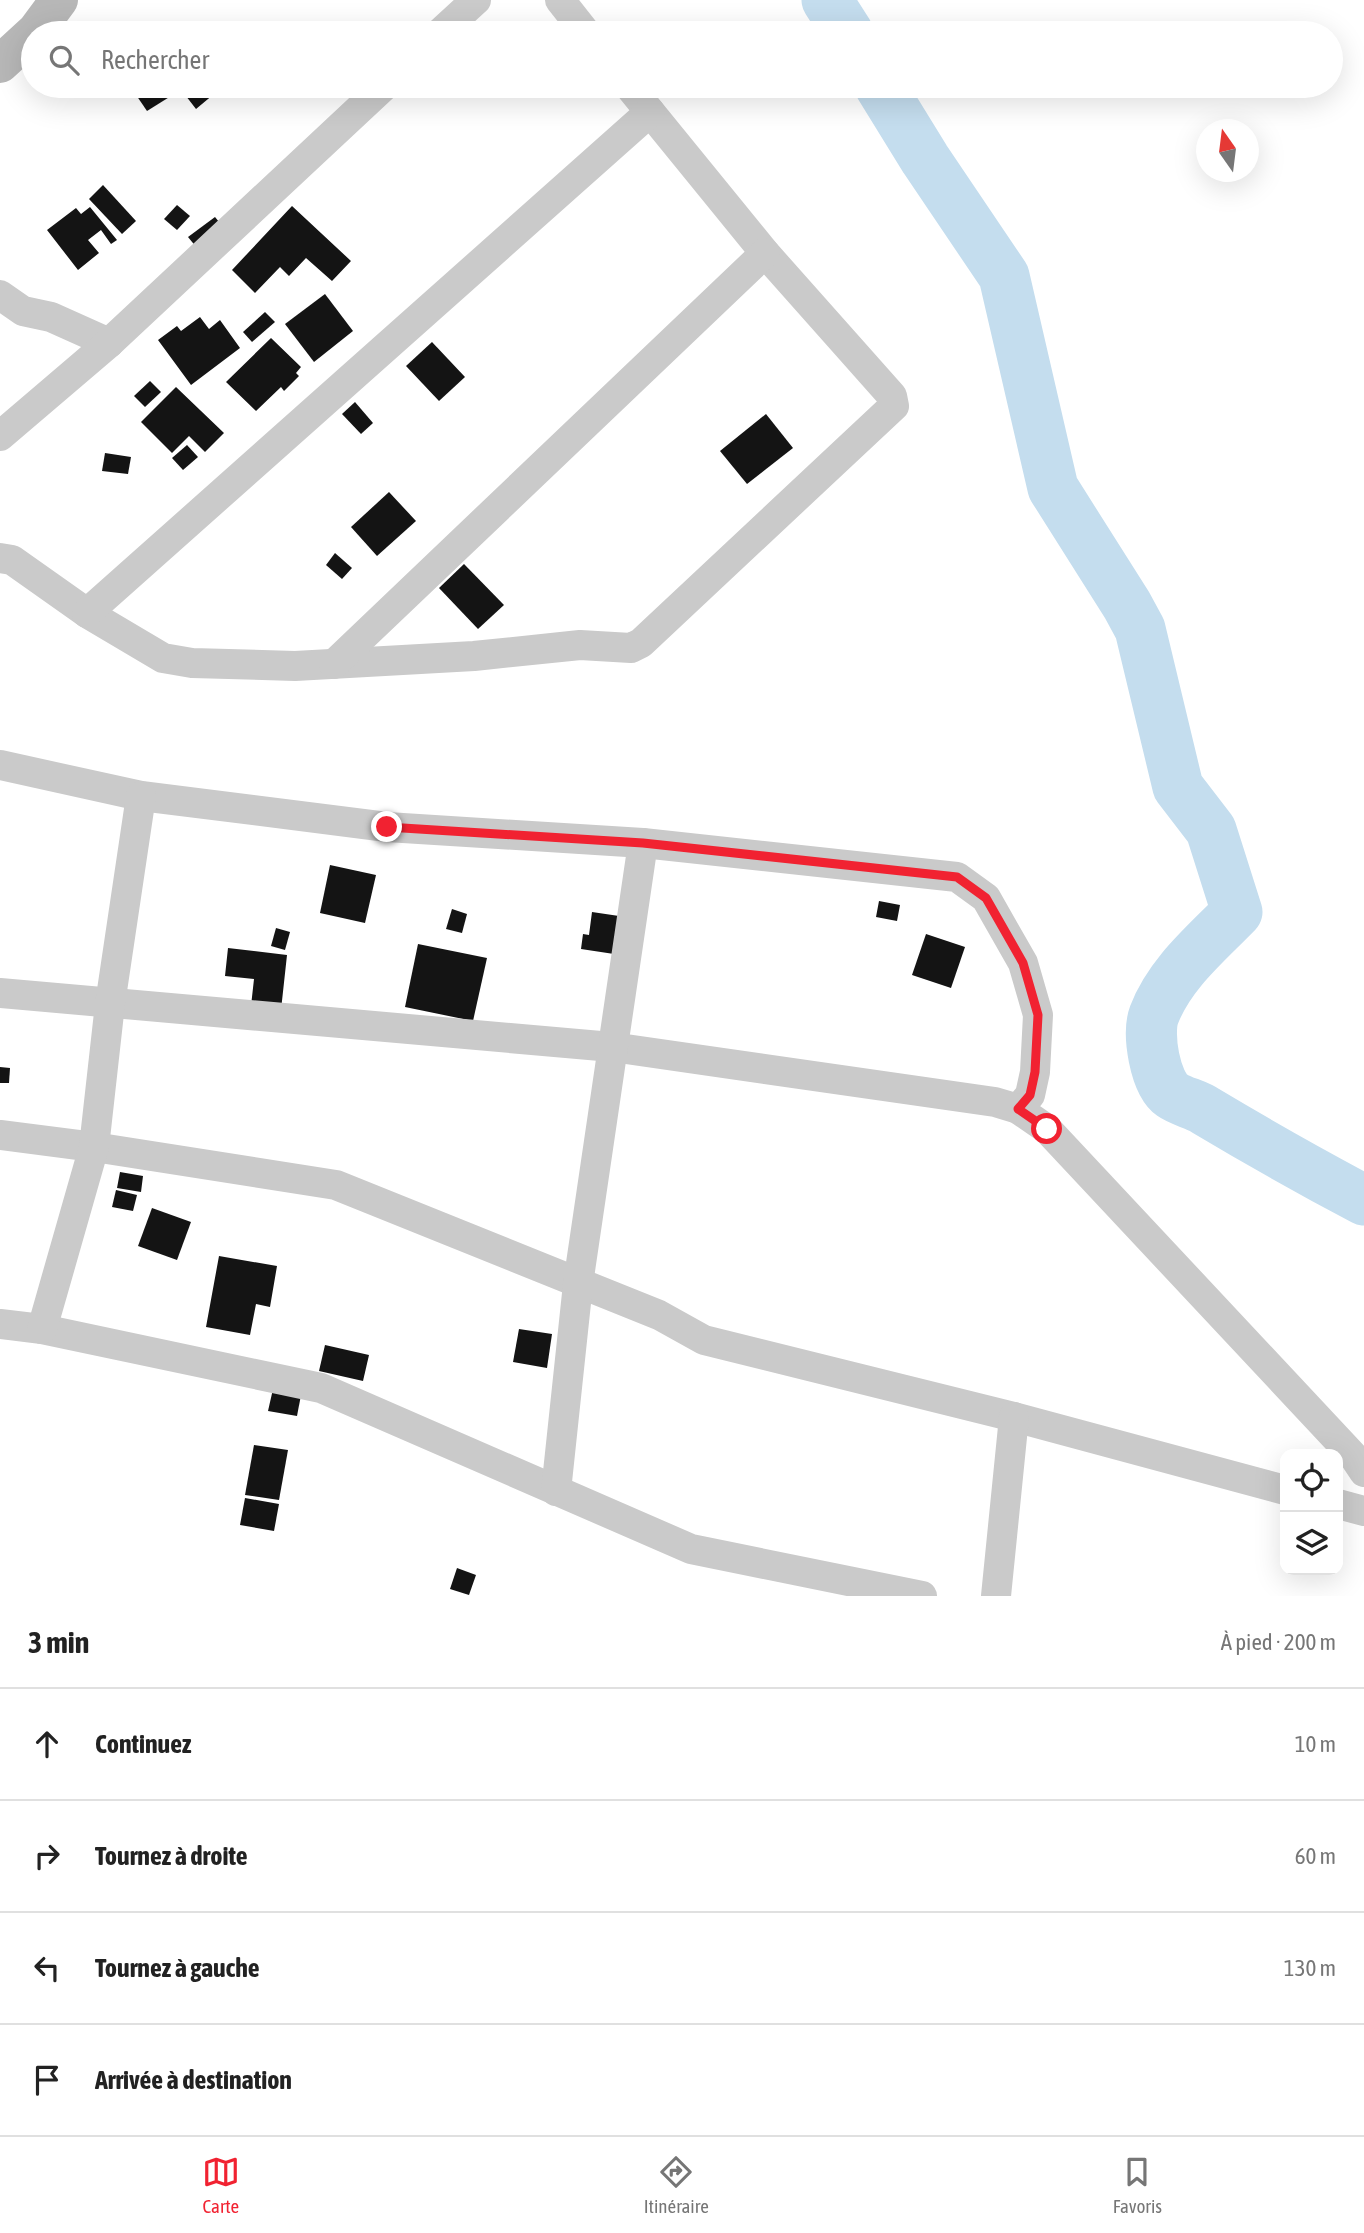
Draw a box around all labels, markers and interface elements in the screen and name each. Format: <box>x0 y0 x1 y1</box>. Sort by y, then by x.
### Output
search box <box>21 21 1343 98</box>
icon: search <box>45 41 83 79</box>
text: Rechercher <box>101 45 209 75</box>
north arrow <box>1196 119 1259 182</box>
route end <box>371 811 402 842</box>
route start <box>1031 1113 1062 1144</box>
map controls <box>1280 1449 1343 1575</box>
button: locate <box>1280 1449 1343 1512</box>
button: layers <box>1280 1512 1343 1575</box>
text: 3 min <box>28 1625 89 1659</box>
text: À pied · 200 m <box>1221 1629 1336 1655</box>
icon: ahead <box>28 1725 66 1763</box>
text: Continuez <box>95 1729 191 1759</box>
text: 10 m <box>1295 1731 1336 1757</box>
icon: right <box>28 1837 66 1875</box>
text: Tournez à droite <box>95 1841 248 1871</box>
text: 60 m <box>1295 1843 1336 1869</box>
icon: left <box>28 1949 66 1987</box>
text: Tournez à gauche <box>95 1953 260 1983</box>
text: 130 m <box>1284 1955 1336 1981</box>
icon: arrive <box>28 2061 66 2099</box>
text: Arrivée à destination <box>95 2065 292 2095</box>
tab: Carte <box>202 2153 240 2217</box>
tab: Itinéraire <box>644 2153 709 2217</box>
tab: Favoris <box>1113 2153 1162 2217</box>

